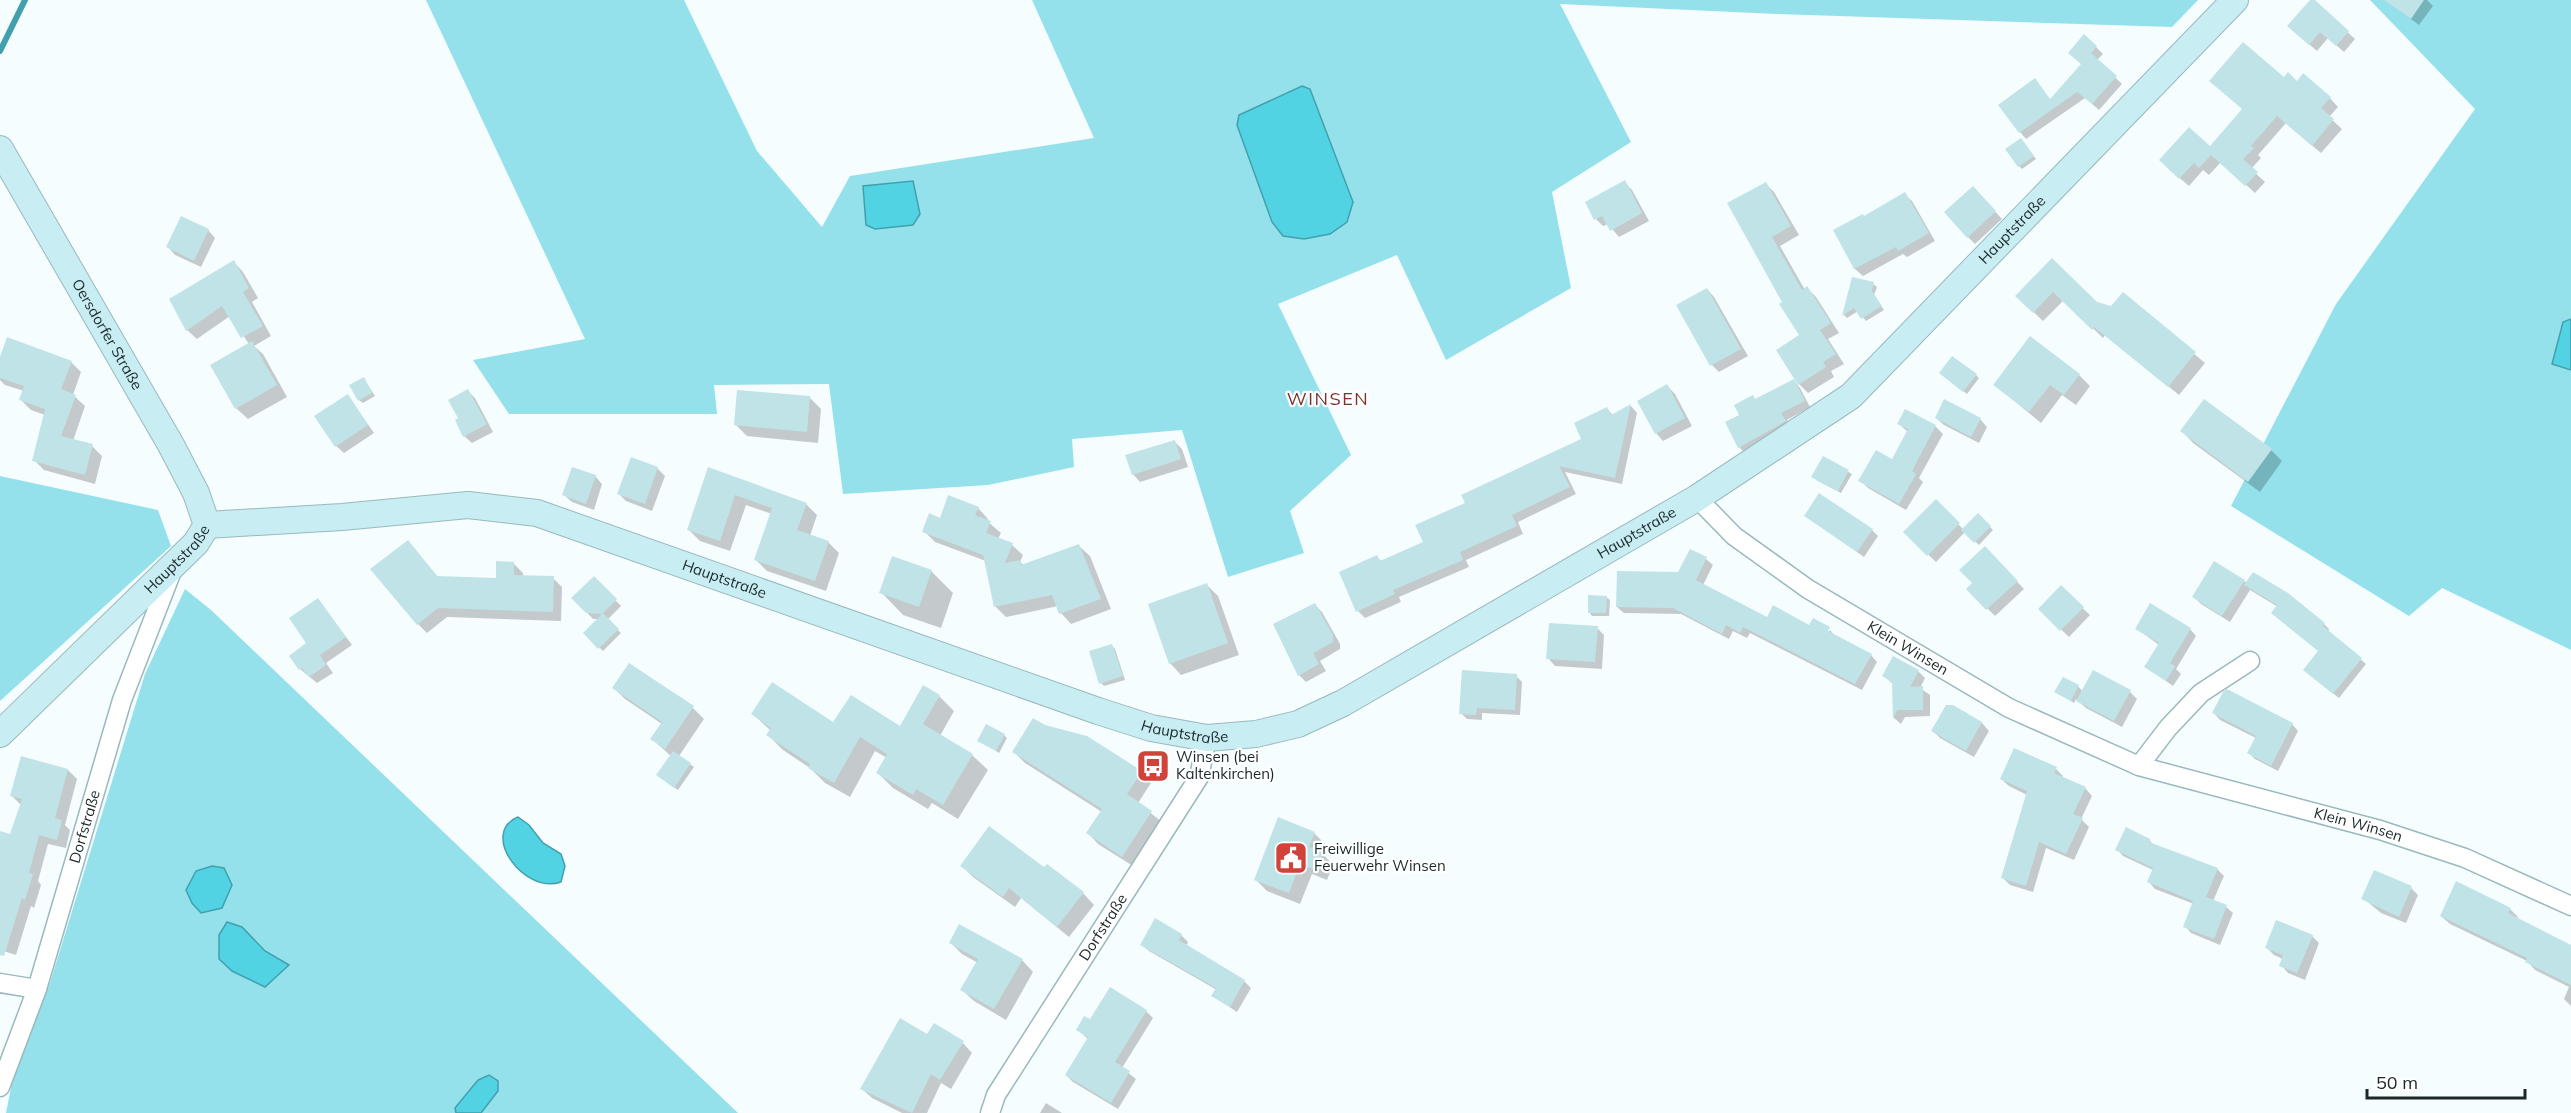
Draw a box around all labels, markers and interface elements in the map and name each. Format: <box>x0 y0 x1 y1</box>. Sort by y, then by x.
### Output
street label: Hauptstraße <box>1974 191 2049 268</box>
street label: Oersdorfer Straße <box>68 275 147 393</box>
district label: WINSEN <box>1287 387 1369 410</box>
street label: Hauptstraße <box>1593 502 1679 563</box>
street label: Hauptstraße <box>140 521 214 597</box>
street label: Hauptstraße <box>680 555 769 602</box>
street label: Klein Winsen <box>1864 616 1952 679</box>
street label: Hauptstraße <box>1139 715 1229 747</box>
place label: Winsen (bei Kaltenkirchen) <box>1176 747 1275 783</box>
bus stop icon: Winsen (bei Kaltenkirchen) <box>1135 748 1171 784</box>
street label: Dorfstraße <box>65 788 104 865</box>
street label: Klein Winsen <box>2312 803 2405 846</box>
place label: Freiwillige Feuerwehr Winsen <box>1314 839 1446 875</box>
public building icon: Freiwillige Feuerwehr Winsen <box>1273 840 1309 876</box>
street label: Dorfstraße <box>1074 890 1131 964</box>
scale bar <box>2367 1062 2524 1100</box>
text: 50 m <box>2376 1071 2418 1094</box>

